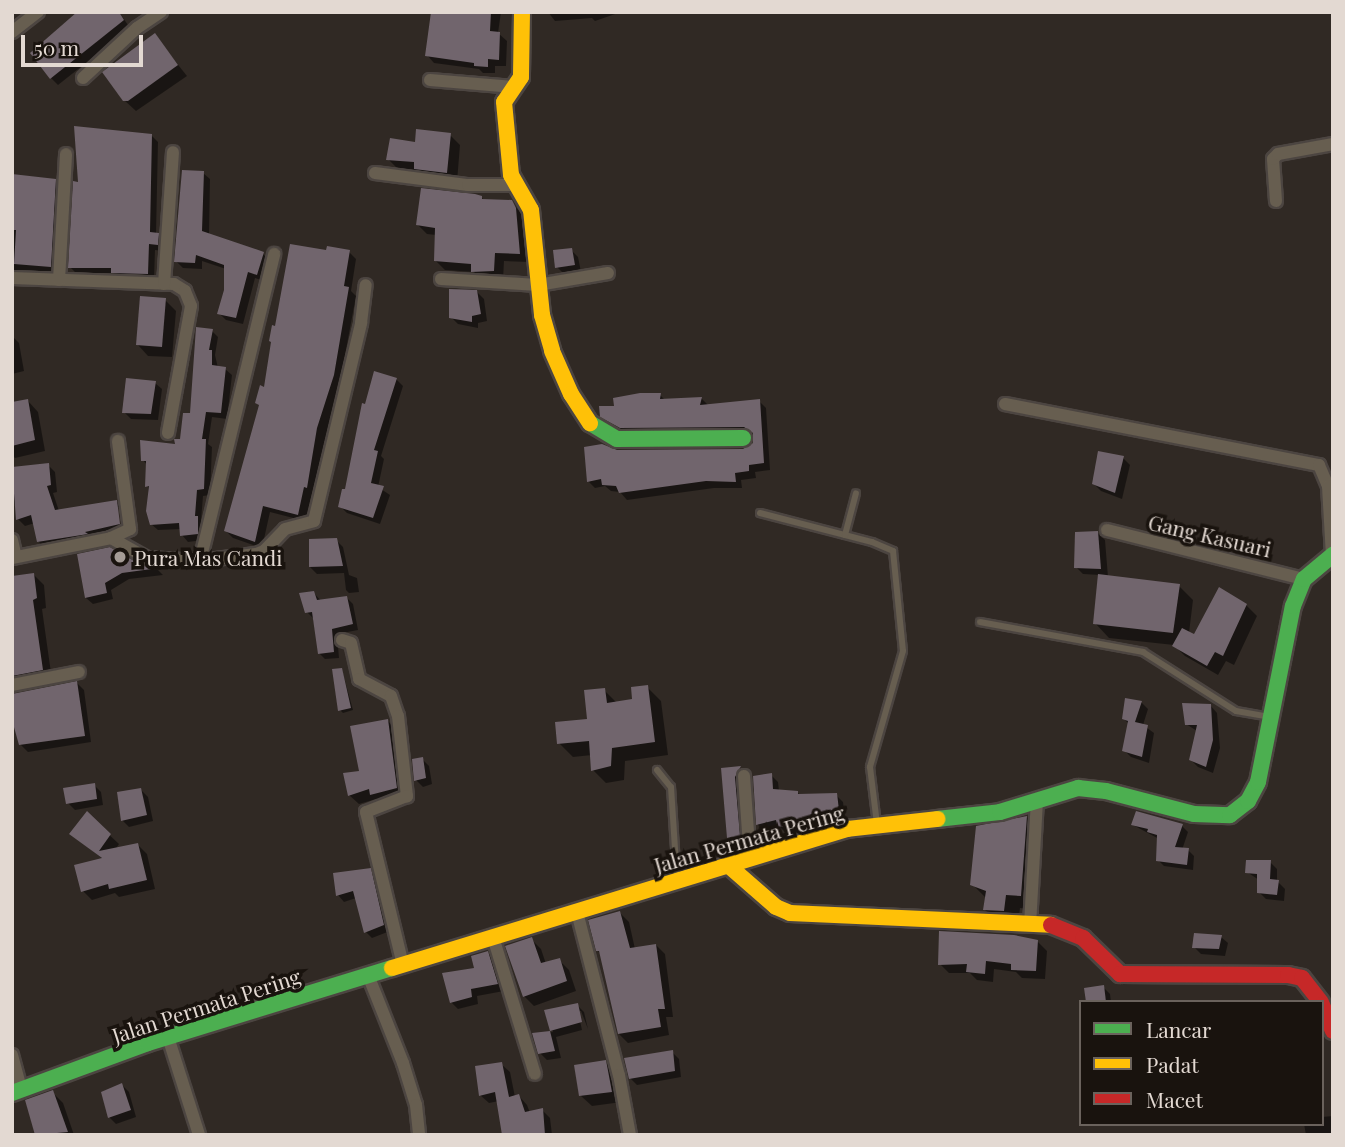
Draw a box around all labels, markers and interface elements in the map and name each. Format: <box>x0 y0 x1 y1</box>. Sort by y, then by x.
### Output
scale bar <box>24 21 147 65</box>
text: 50 m <box>34 33 79 61</box>
street label: Gang Kasuari <box>1146 509 1274 561</box>
place label: Pura Mas Candi <box>134 544 283 570</box>
marker: Pura Mas Candi <box>112 549 128 565</box>
street label: Jalan Permata Pering <box>651 799 847 877</box>
street label: Jalan Permata Pering <box>108 963 304 1047</box>
legend <box>1079 1000 1324 1126</box>
text: Lancar <box>1146 1015 1211 1043</box>
text: Padat <box>1146 1050 1199 1078</box>
text: Macet <box>1146 1085 1203 1113</box>

